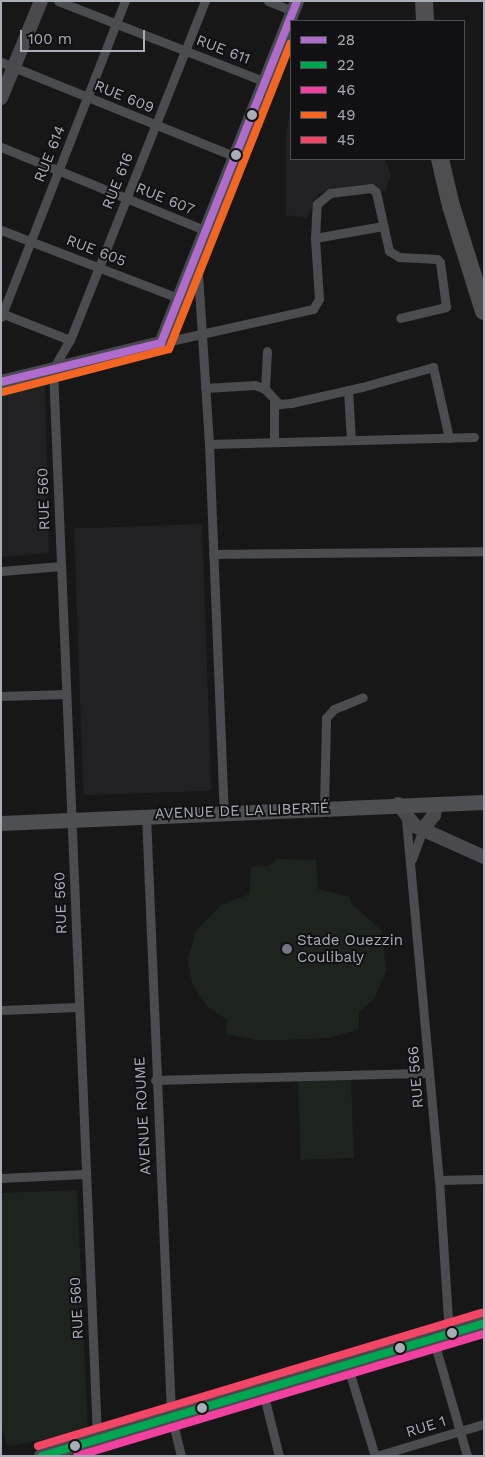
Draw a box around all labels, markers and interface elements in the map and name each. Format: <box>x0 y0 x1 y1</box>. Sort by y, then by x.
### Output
scale bar <box>22 20 148 52</box>
legend <box>290 20 465 160</box>
text: 100 m <box>28 30 72 48</box>
text: 28 <box>337 31 355 49</box>
street label: RUE 611 <box>194 32 252 68</box>
text: 22 <box>337 56 355 74</box>
street label: RUE 609 <box>91 77 157 117</box>
text: 46 <box>337 81 355 99</box>
text: 49 <box>337 106 355 124</box>
unlabelled marker <box>247 110 257 120</box>
street label: RUE 614 <box>31 123 69 185</box>
text: 45 <box>337 131 355 149</box>
street label: RUE 616 <box>99 150 137 212</box>
unlabelled marker <box>231 150 241 160</box>
street label: RUE 607 <box>133 179 197 219</box>
street label: RUE 605 <box>64 231 128 271</box>
street label: RUE 560 <box>34 467 54 531</box>
street label: AVENUE DE LA LIBERTÉ <box>154 799 330 823</box>
street label: RUE 560 <box>51 871 71 935</box>
place label: Stade Ouezzin Coulibaly <box>297 931 403 966</box>
marker: Stade Ouezzin Coulibaly <box>281 943 293 955</box>
street label: RUE 566 <box>404 1045 428 1109</box>
street label: AVENUE ROUME <box>131 1056 155 1176</box>
street label: RUE 560 <box>66 1276 88 1340</box>
unlabelled marker <box>447 1328 457 1338</box>
unlabelled marker <box>395 1343 405 1353</box>
unlabelled marker <box>197 1403 207 1413</box>
street label: RUE 1 <box>404 1412 448 1442</box>
unlabelled marker <box>70 1441 80 1451</box>

